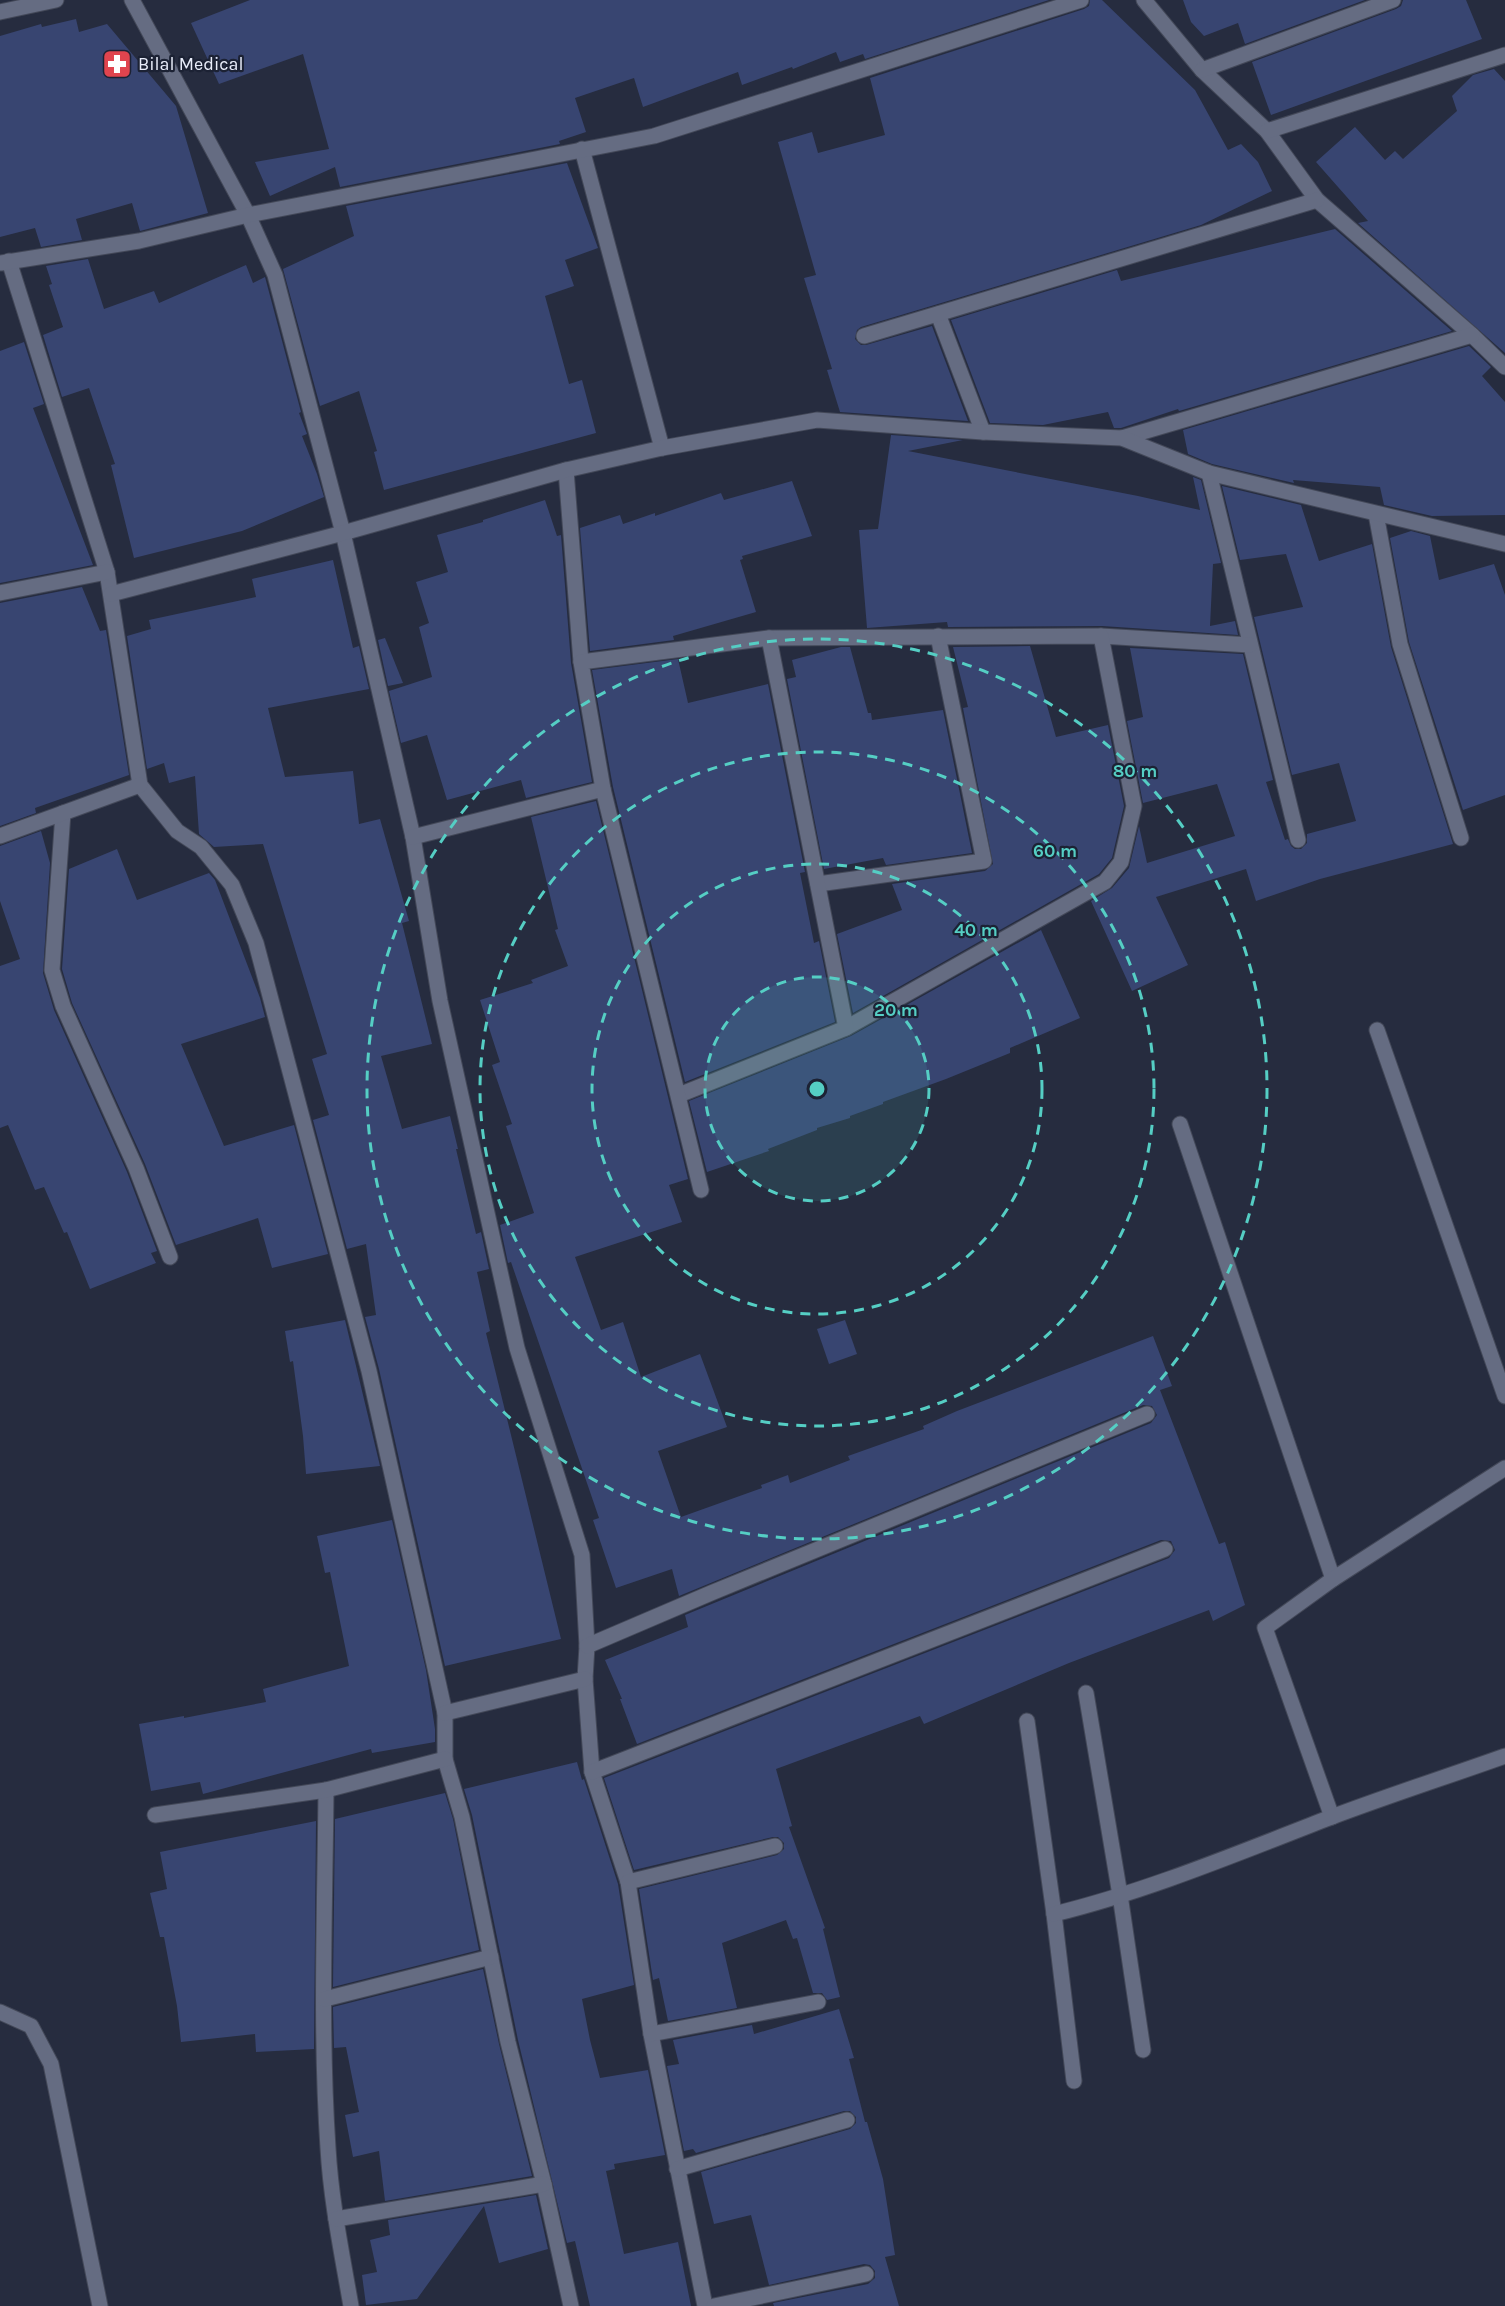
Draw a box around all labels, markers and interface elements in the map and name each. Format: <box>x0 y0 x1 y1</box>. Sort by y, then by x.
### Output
pharmacy icon: Bilal Medical <box>101 48 133 80</box>
place label: Bilal Medical <box>138 53 244 75</box>
text: 80 m <box>1113 760 1157 782</box>
text: 60 m <box>1033 840 1077 862</box>
text: 40 m <box>954 919 998 941</box>
text: 20 m <box>874 999 918 1021</box>
centre of rings <box>807 1079 827 1099</box>

